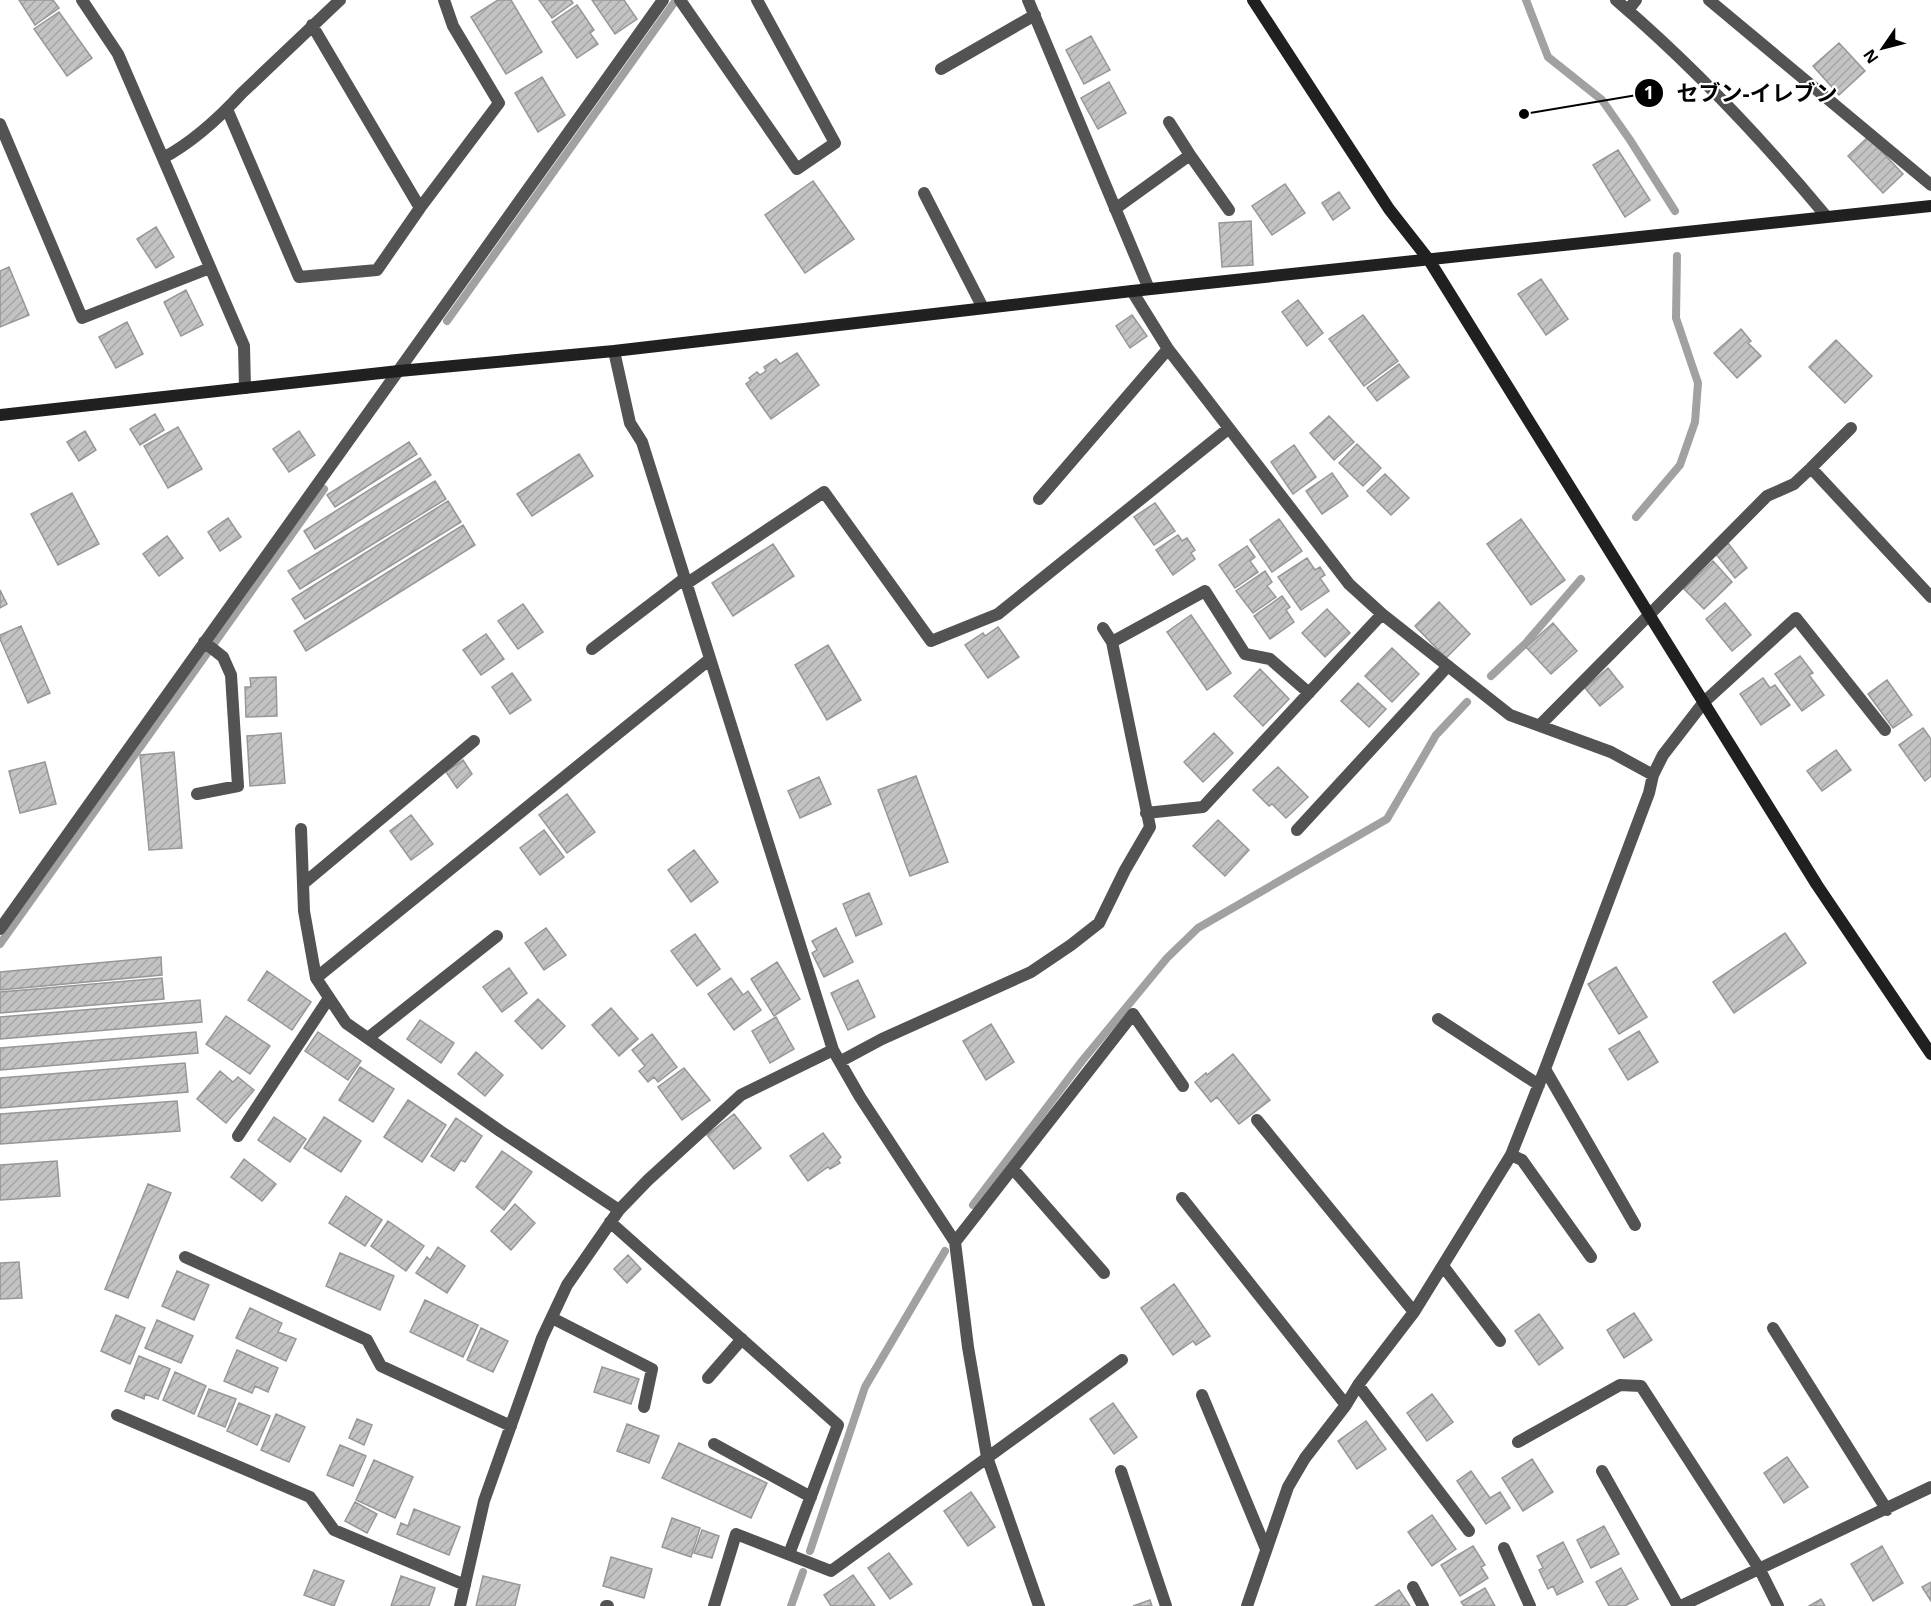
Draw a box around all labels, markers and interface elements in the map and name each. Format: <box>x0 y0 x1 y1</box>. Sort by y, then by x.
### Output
north arrow <box>1853 18 1913 78</box>
text: N <box>1858 45 1883 68</box>
callout: セブン-イレブン <box>1634 73 1849 113</box>
text: セブン-イレブン <box>1676 77 1838 107</box>
text: 1 <box>1644 80 1654 104</box>

